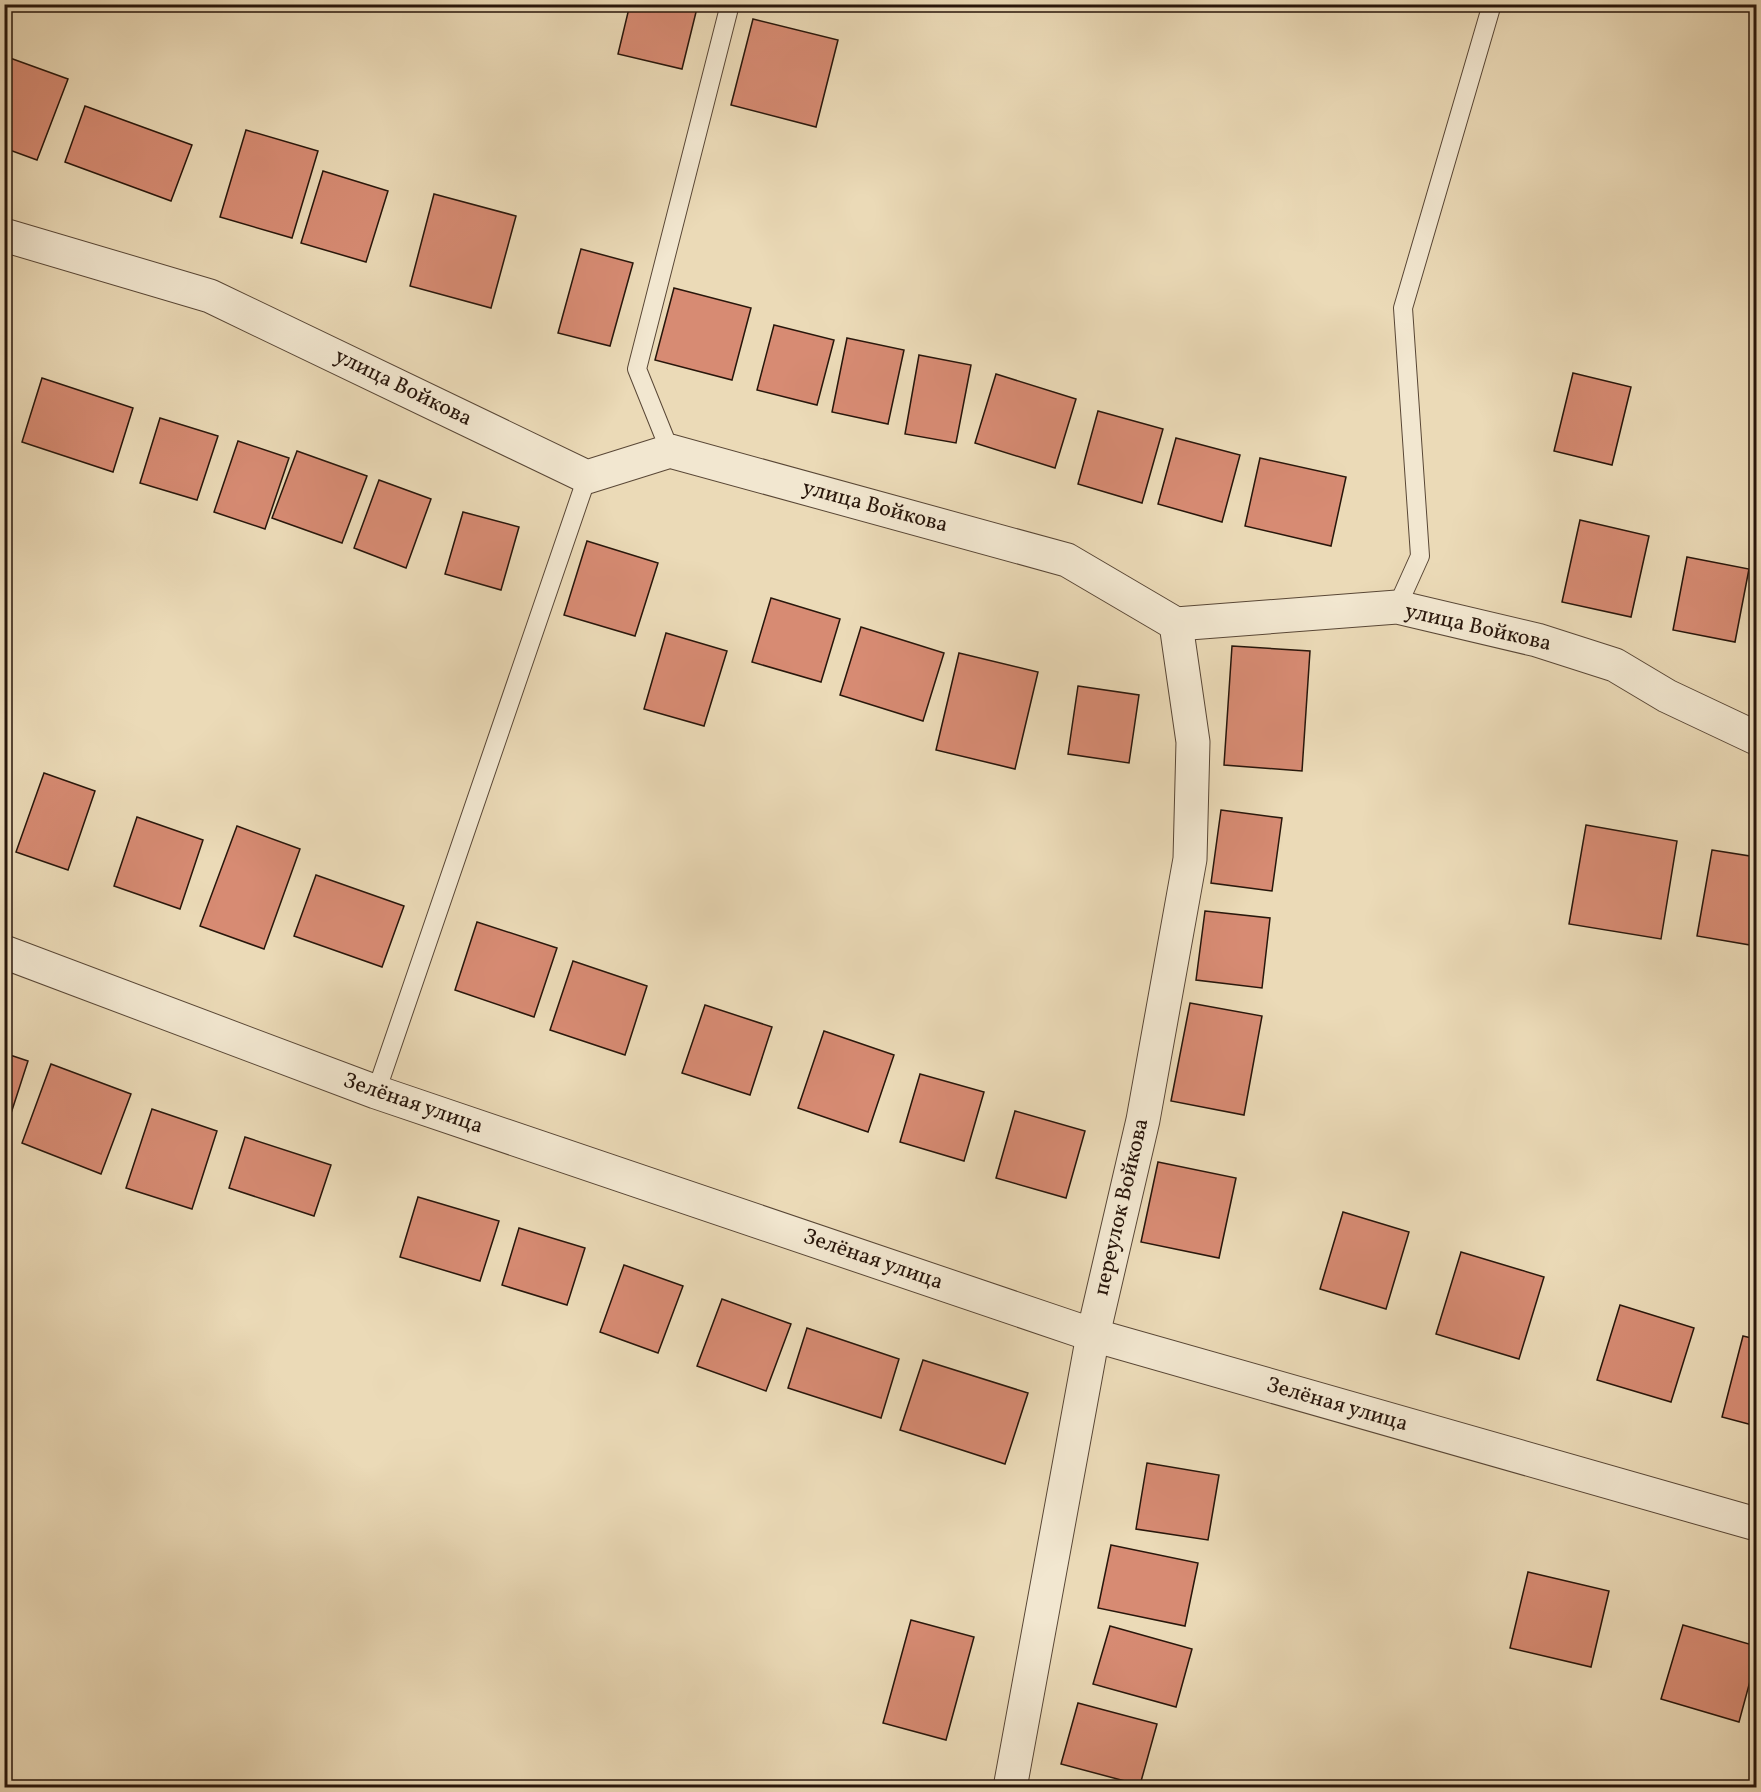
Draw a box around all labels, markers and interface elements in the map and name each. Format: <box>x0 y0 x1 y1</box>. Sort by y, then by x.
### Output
street label: улица Войкова <box>329 341 477 435</box>
street label: улица Войкова <box>799 473 951 541</box>
street label: улица Войкова <box>1402 596 1554 660</box>
street label: Зелёная улица <box>339 1066 487 1142</box>
street label: переулок Войкова <box>1087 1115 1157 1299</box>
street label: Зелёная улица <box>799 1222 947 1298</box>
street label: Зелёная улица <box>1262 1370 1412 1440</box>

